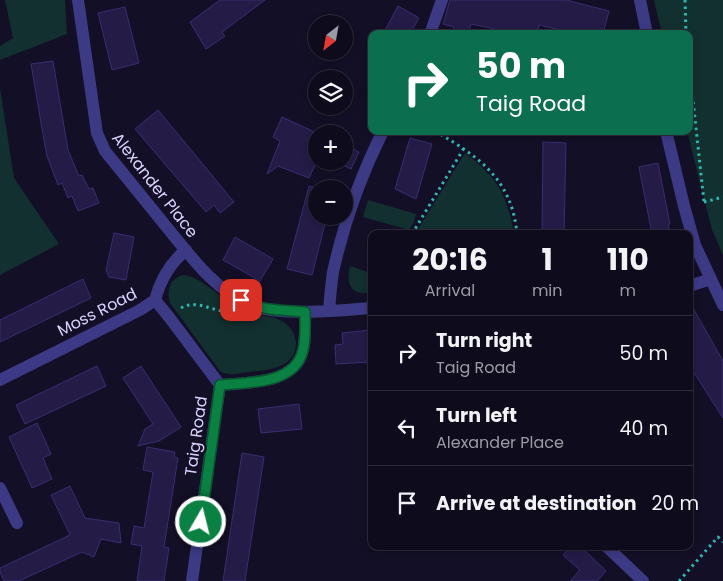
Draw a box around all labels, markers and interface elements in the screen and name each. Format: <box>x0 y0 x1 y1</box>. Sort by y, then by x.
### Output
north arrow <box>308 15 352 60</box>
map controls <box>308 15 353 225</box>
text: 50 m <box>476 41 566 90</box>
icon: right <box>393 50 458 115</box>
button: layers <box>308 70 353 115</box>
text: Taig Road <box>476 88 586 119</box>
button: + <box>308 125 353 170</box>
street label: Alexander Place <box>107 127 204 243</box>
button: − <box>308 180 353 225</box>
text: 20:16 <box>412 238 488 281</box>
text: 1 <box>542 238 553 281</box>
text: 110 <box>607 238 649 281</box>
pin <box>220 279 262 321</box>
text: Arrival <box>425 279 475 302</box>
text: min <box>532 279 563 302</box>
text: m <box>620 279 636 302</box>
street label: Moss Road <box>53 282 141 342</box>
icon: arrive <box>227 286 255 314</box>
text: Turn right <box>436 327 532 354</box>
icon: right <box>393 339 421 367</box>
text: 50 m <box>619 340 668 367</box>
text: Taig Road <box>436 356 516 379</box>
street label: Taig Road <box>179 395 213 477</box>
text: Turn left <box>436 402 517 429</box>
icon: left <box>393 414 421 442</box>
text: 40 m <box>619 415 668 442</box>
text: Alexander Place <box>436 431 564 454</box>
icon: arrive <box>393 489 421 517</box>
text: Arrive at destination <box>436 490 637 517</box>
text: 20 m <box>652 490 699 517</box>
position arrow <box>174 495 226 547</box>

